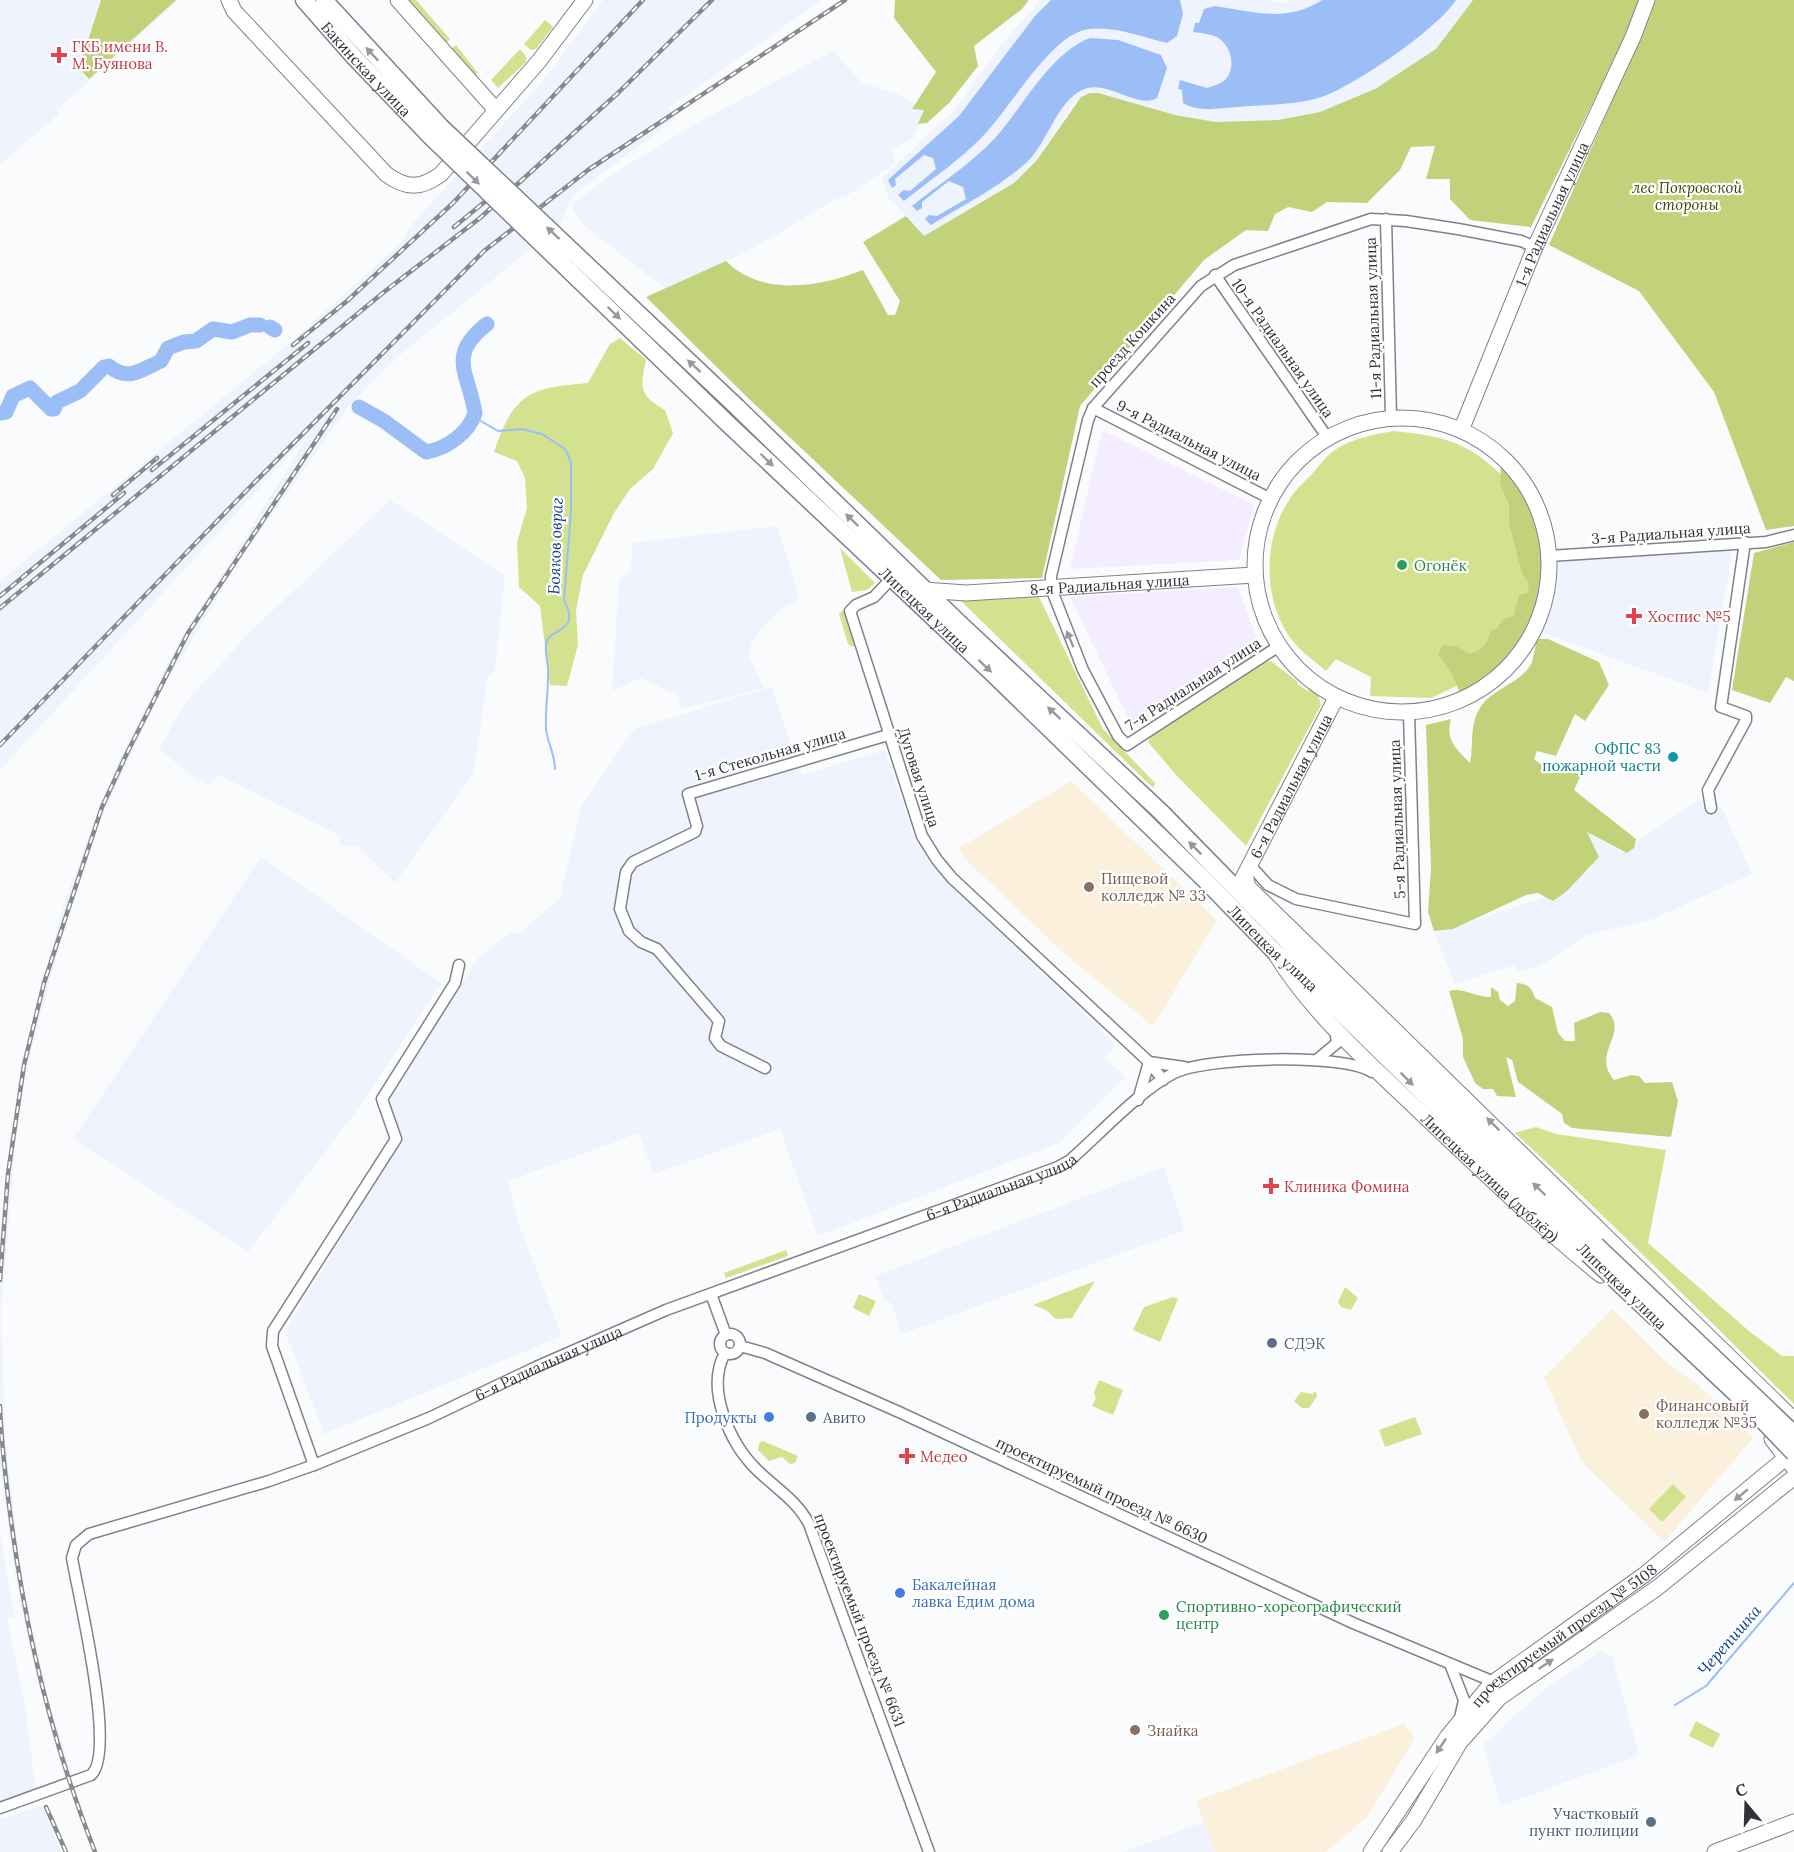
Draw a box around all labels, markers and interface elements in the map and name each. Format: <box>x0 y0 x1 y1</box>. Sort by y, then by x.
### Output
street label: Бакинская улица <box>318 17 416 120</box>
place label: ГКБ имени В. М. Буянова <box>72 37 168 73</box>
marker: ГКБ имени В. М. Буянова <box>50 46 68 64</box>
one-way arrow <box>365 46 379 61</box>
street label: 1-я Радиальная улица <box>1511 138 1592 289</box>
one-way arrow <box>466 170 480 184</box>
park label: лес Покровской стороны <box>1631 178 1742 214</box>
one-way arrow <box>546 226 560 240</box>
street label: 11-я Радиальная улица <box>1361 237 1385 399</box>
street label: 10-я Радиальная улица <box>1228 275 1338 422</box>
street label: проезд Кошкина <box>1085 289 1180 391</box>
one-way arrow <box>606 306 621 320</box>
one-way arrow <box>688 360 702 374</box>
street label: 9-я Радиальная улица <box>1114 395 1265 485</box>
one-way arrow <box>759 453 774 467</box>
water label: Бояков овраг <box>543 497 567 595</box>
one-way arrow <box>845 514 860 527</box>
street label: 3-я Радиальная улица <box>1591 518 1751 548</box>
place label: Огонёк <box>1414 556 1467 575</box>
marker: Огонёк <box>1395 558 1409 572</box>
street label: Липецкая улица <box>875 562 974 657</box>
street label: 8-я Радиальная улица <box>1029 570 1190 598</box>
marker: Хоспис №5 <box>1625 607 1643 625</box>
place label: Хоспис №5 <box>1648 607 1731 626</box>
one-way arrow <box>1065 629 1075 647</box>
street label: 7-я Радиальная улица <box>1122 633 1265 735</box>
one-way arrow <box>977 659 992 673</box>
one-way arrow <box>1047 706 1062 720</box>
street label: 6-я Радиальная улица <box>1245 710 1336 861</box>
street label: 1-я Стекольная улица <box>692 723 848 785</box>
street label: Дуговая улица <box>894 724 944 830</box>
street label: 5-я Радиальная улица <box>1385 739 1409 899</box>
place label: ОФПС 83 пожарной части <box>1542 739 1661 775</box>
marker: ОФПС 83 пожарной части <box>1666 750 1680 764</box>
one-way arrow <box>1189 841 1203 855</box>
place label: Пищевой колледж № 33 <box>1101 869 1206 905</box>
marker: Пищевой колледж № 33 <box>1082 880 1096 894</box>
street label: Липецкая улица <box>1224 900 1323 995</box>
one-way arrow <box>1399 1072 1414 1086</box>
street label: Липецкая улица (дублёр) <box>1418 1109 1563 1246</box>
one-way arrow <box>1486 1118 1500 1132</box>
street label: 6-я Радиальная улица <box>923 1149 1081 1224</box>
marker: Клиника Фомина <box>1262 1177 1280 1195</box>
place label: Клиника Фомина <box>1284 1177 1410 1196</box>
one-way arrow <box>1533 1183 1547 1197</box>
street label: Липецкая улица <box>1573 1238 1671 1334</box>
street label: 6-я Радиальная улица <box>472 1321 625 1404</box>
place label: СДЭК <box>1284 1334 1326 1353</box>
marker: СДЭК <box>1265 1336 1279 1350</box>
place label: Финансовый колледж №35 <box>1656 1396 1757 1432</box>
marker: Финансовый колледж №35 <box>1637 1407 1651 1421</box>
place label: Продукты <box>684 1408 757 1427</box>
place label: Авито <box>822 1408 866 1427</box>
marker: Продукты <box>762 1410 776 1424</box>
marker: Авито <box>804 1410 818 1424</box>
street label: проектируемый проезд № 6630 <box>993 1432 1211 1548</box>
marker: Медео <box>898 1447 916 1465</box>
place label: Медео <box>920 1447 968 1466</box>
one-way arrow <box>1734 1488 1749 1501</box>
street label: проектируемый проезд № 6631 <box>810 1510 910 1730</box>
street label: проектируемый проезд № 5108 <box>1467 1559 1660 1711</box>
place label: Бакалейная лавка Едим дома <box>912 1575 1036 1611</box>
marker: Бакалейная лавка Едим дома <box>893 1586 907 1600</box>
place label: Спортивно-хореографический центр <box>1176 1597 1402 1633</box>
water label: Черепишка <box>1693 1601 1765 1679</box>
marker: Спортивно-хореографический центр <box>1157 1608 1171 1622</box>
one-way arrow <box>1538 1658 1554 1670</box>
place label: Знайка <box>1147 1721 1199 1740</box>
marker: Знайка <box>1128 1723 1142 1737</box>
one-way arrow <box>1436 1738 1447 1754</box>
north arrow <box>1716 1774 1776 1834</box>
text: С <box>1733 1779 1750 1801</box>
place label: Участковый пункт полиции <box>1529 1804 1639 1840</box>
marker: Участковый пункт полиции <box>1644 1815 1658 1829</box>

